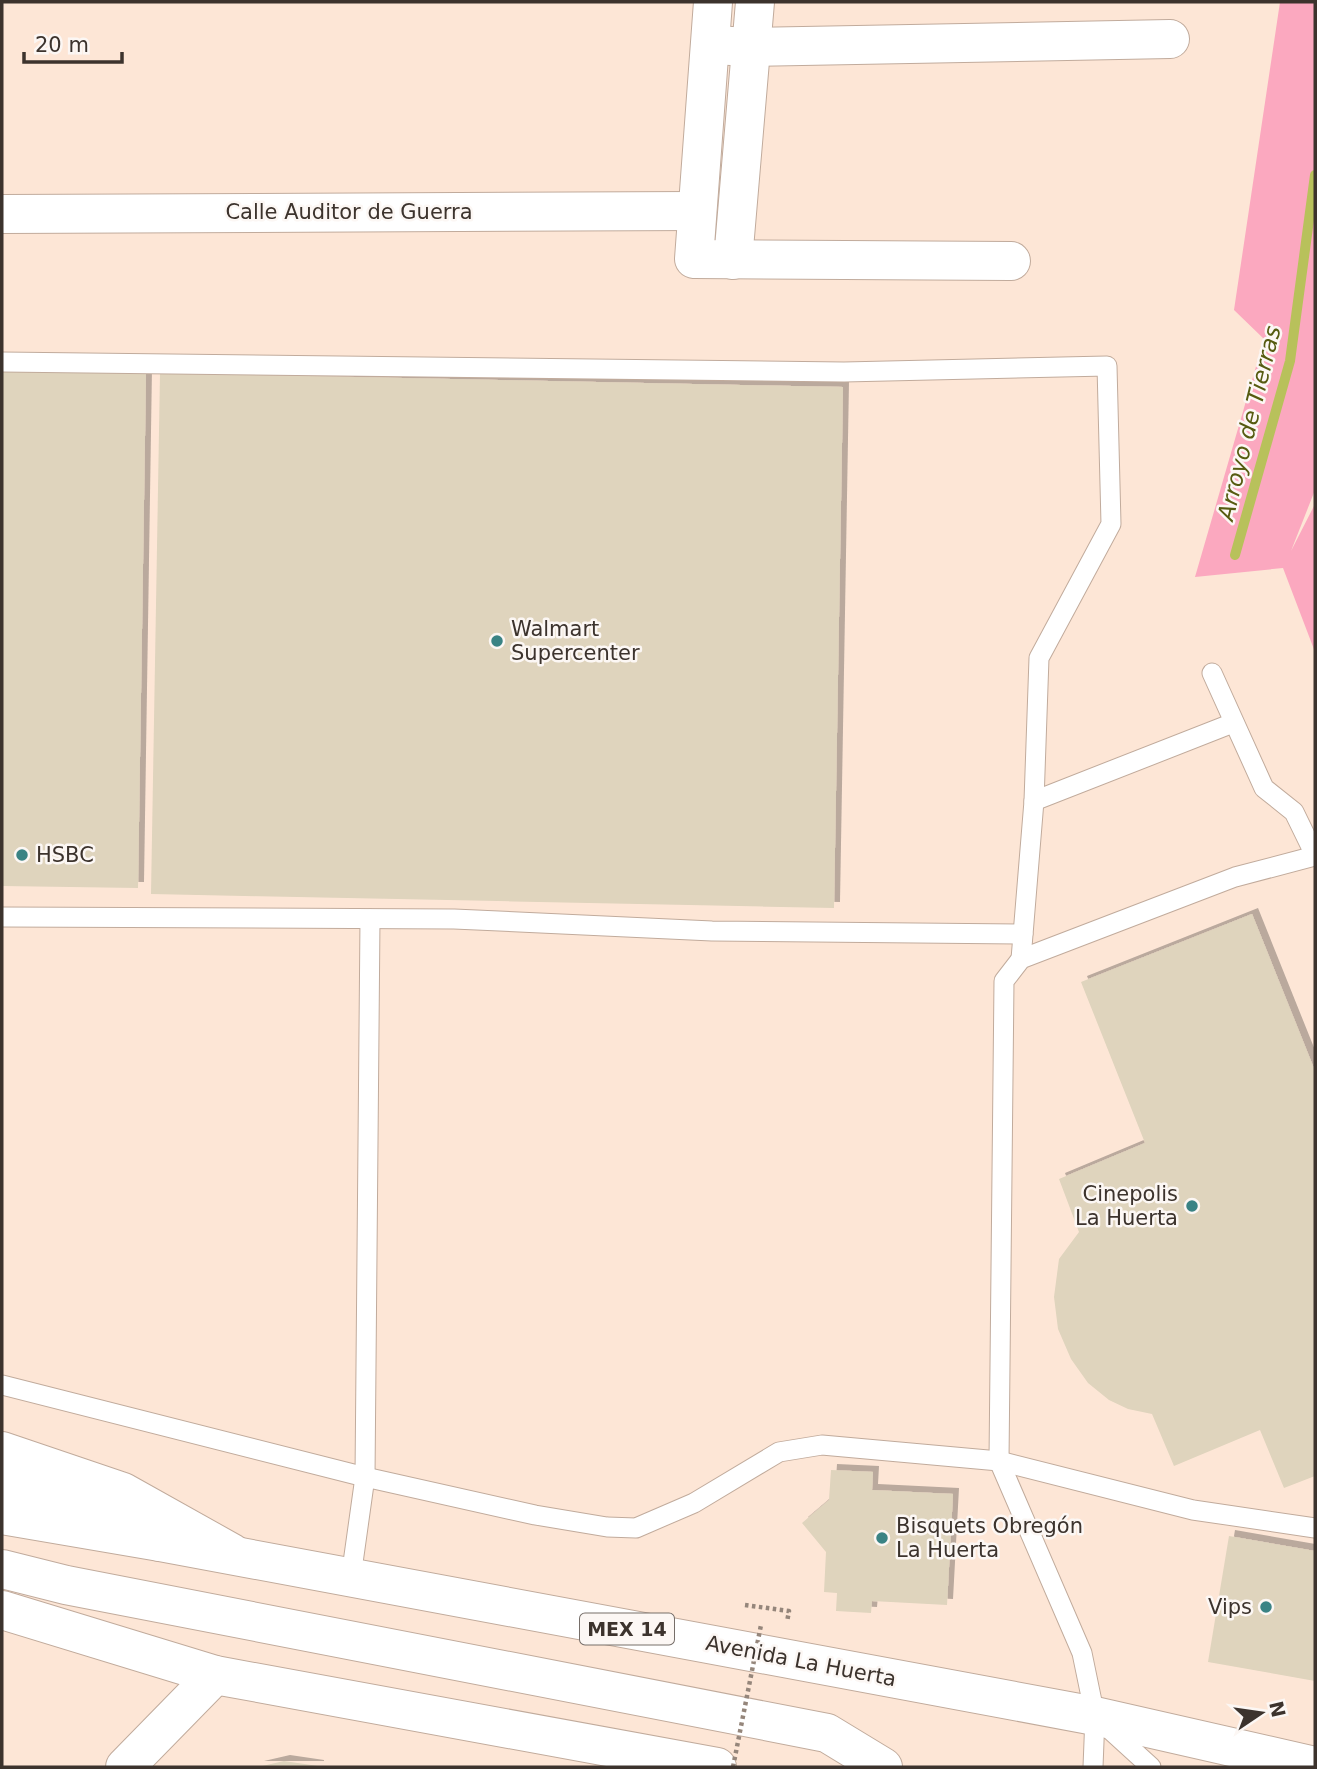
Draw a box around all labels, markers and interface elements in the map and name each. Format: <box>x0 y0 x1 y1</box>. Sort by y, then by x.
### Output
scale bar <box>24 21 122 65</box>
text: 20 m <box>35 33 89 57</box>
street label: Calle Auditor de Guerra <box>225 200 473 224</box>
water label: Arroyo de Tierras <box>1212 323 1286 525</box>
place label: Walmart Supercenter <box>511 617 640 665</box>
marker: Walmart Supercenter <box>489 633 505 649</box>
place label: HSBC <box>36 843 94 867</box>
marker: HSBC <box>14 847 30 863</box>
place label: Cinepolis La Huerta <box>1075 1182 1178 1230</box>
marker: Cinepolis La Huerta <box>1184 1198 1200 1214</box>
place label: Bisquets Obregón La Huerta <box>896 1514 1083 1562</box>
marker: Bisquets Obregón La Huerta <box>874 1530 890 1546</box>
place label: Vips <box>1208 1595 1252 1619</box>
marker: Vips <box>1258 1599 1274 1615</box>
road number: MEX 14 <box>580 1614 674 1644</box>
street label: Avenida La Huerta <box>704 1631 898 1691</box>
north arrow <box>1226 1678 1296 1748</box>
text: N <box>1265 1699 1290 1719</box>

